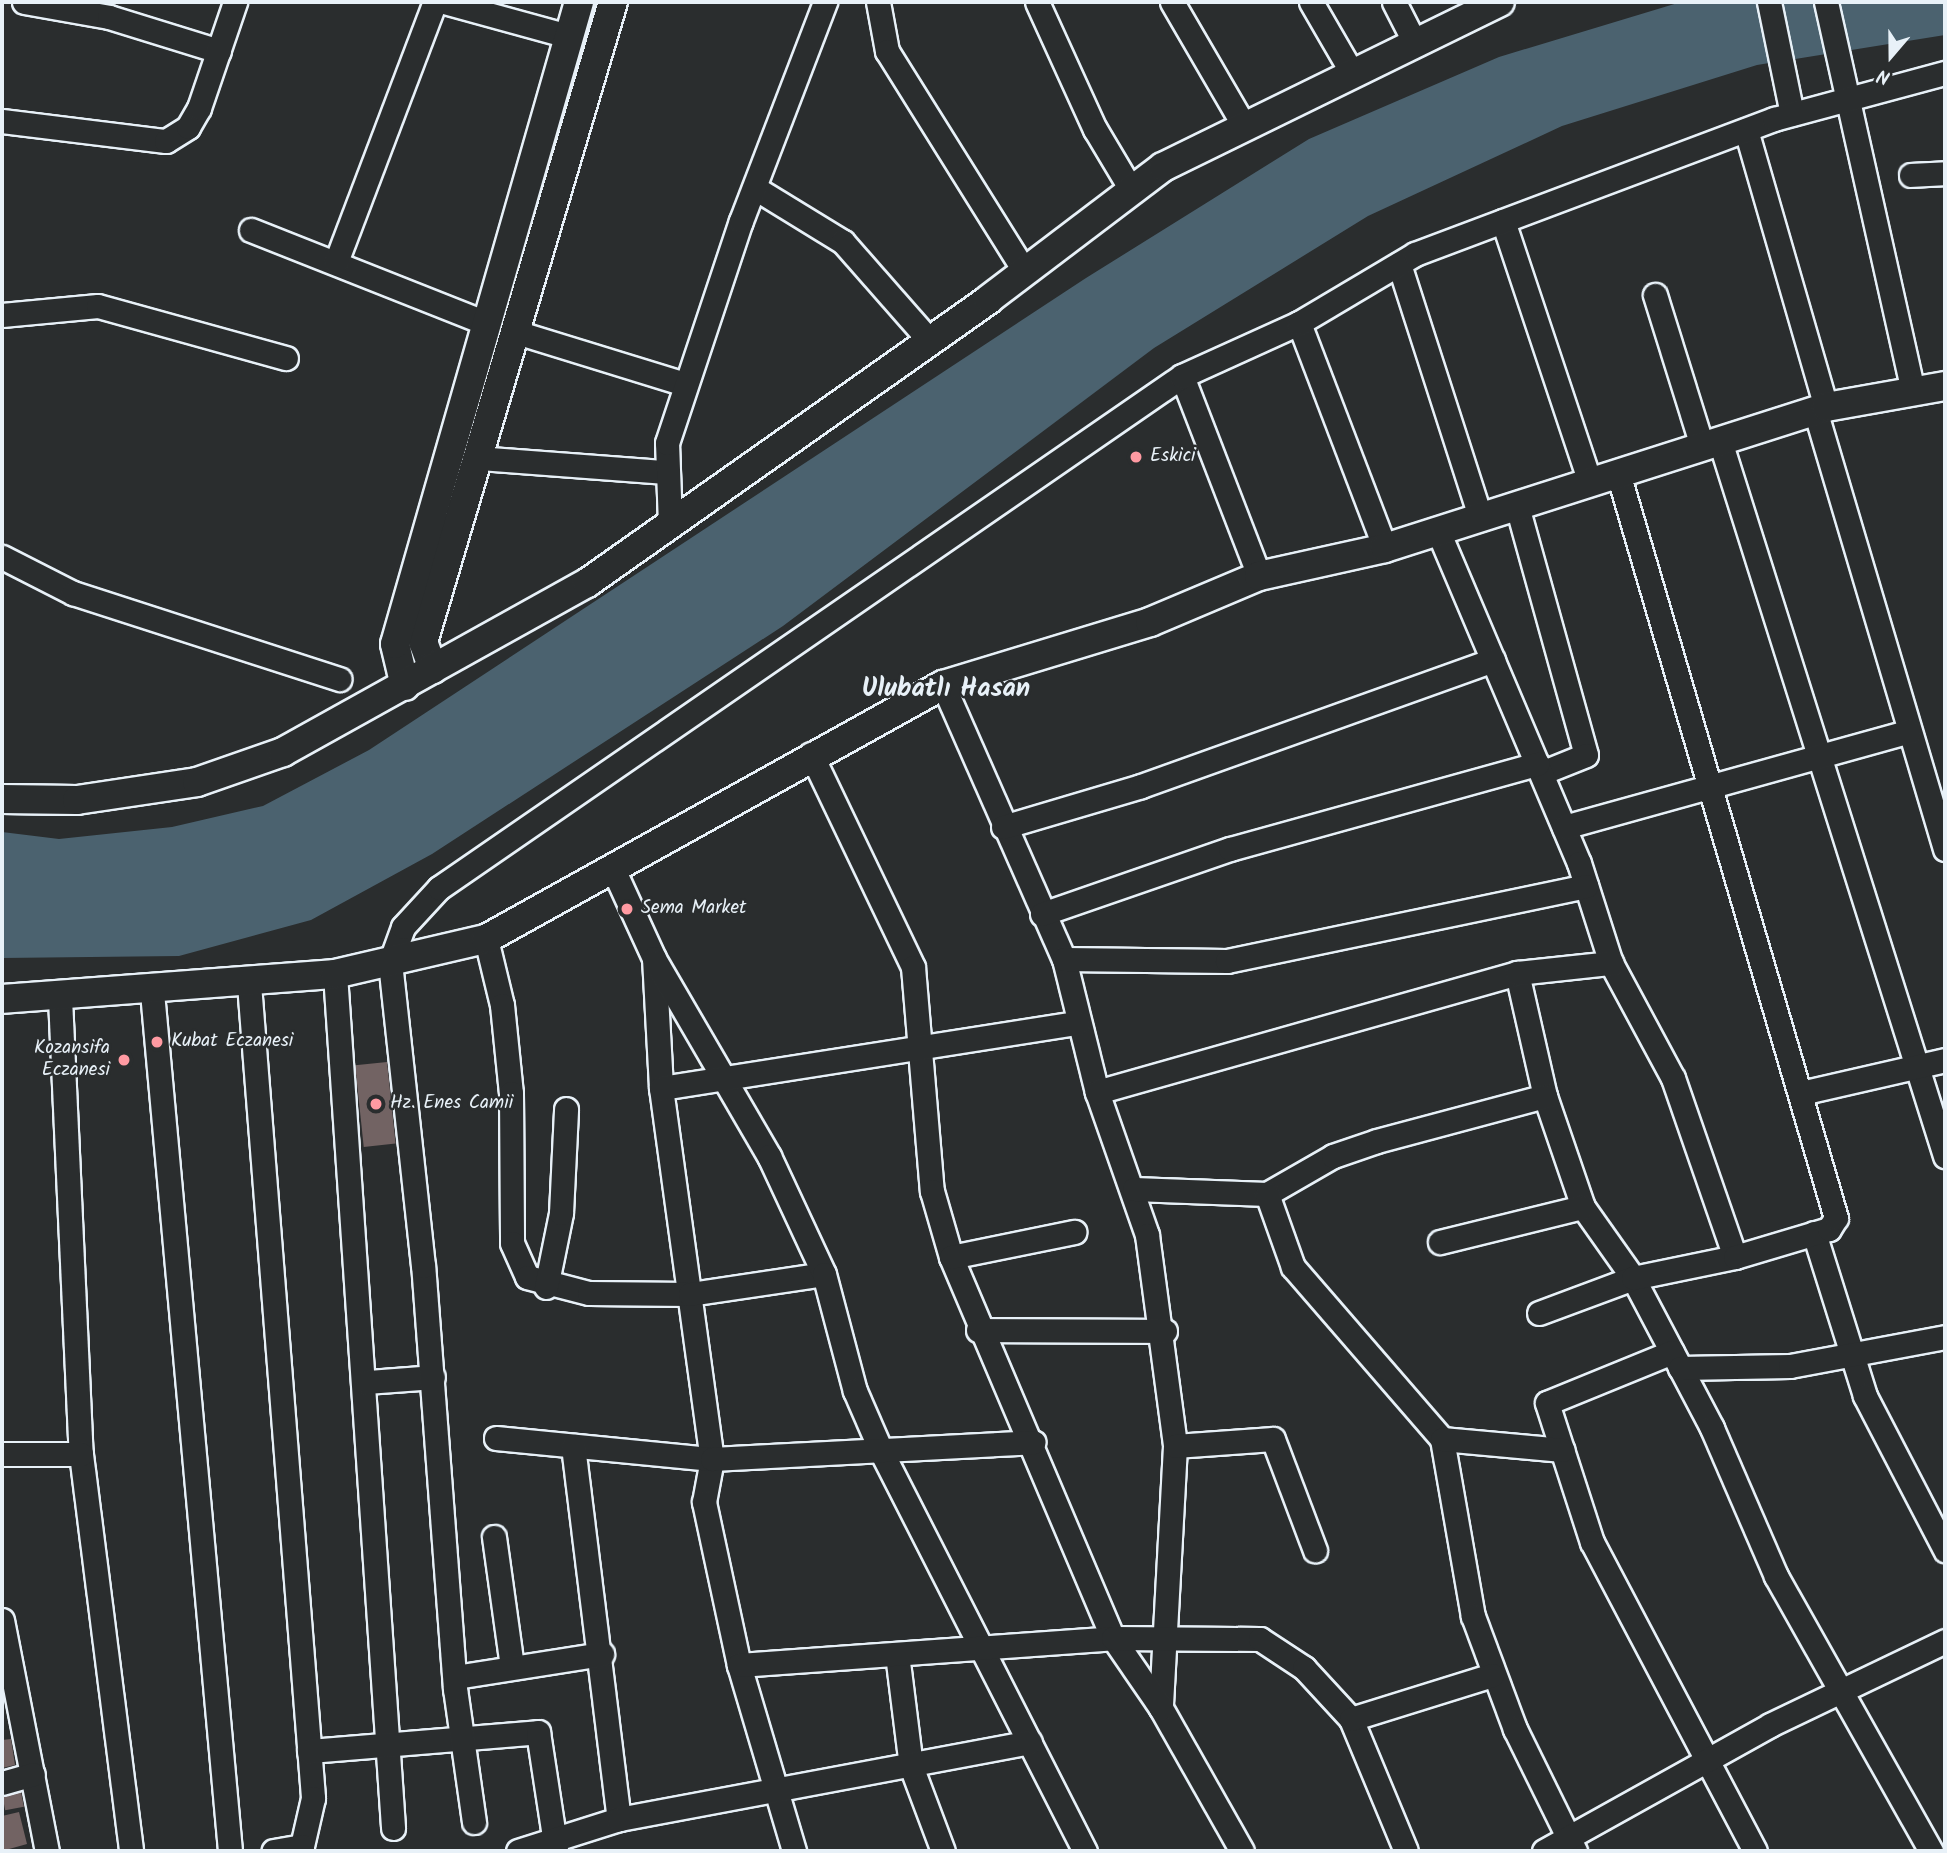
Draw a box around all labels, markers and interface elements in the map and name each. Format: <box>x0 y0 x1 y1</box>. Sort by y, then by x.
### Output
north arrow <box>1856 21 1926 91</box>
text: N <box>1873 60 1895 92</box>
place label: Eskici <box>1150 446 1196 468</box>
marker: Eskici <box>1128 449 1144 465</box>
district label: Ulubatlı Hasan <box>862 674 1030 706</box>
place label: Sema Market <box>641 898 746 920</box>
marker: Sema Market <box>619 901 635 917</box>
place label: Kubat Eczanesi <box>171 1031 293 1053</box>
marker: Kubat Eczanesi <box>149 1034 165 1050</box>
place label: Kozansifa Eczanesi <box>34 1038 110 1082</box>
marker: Kozansifa Eczanesi <box>116 1052 132 1068</box>
place label: Hz. Enes Camii <box>390 1093 513 1115</box>
marker: Hz. Enes Camii <box>368 1096 384 1112</box>

